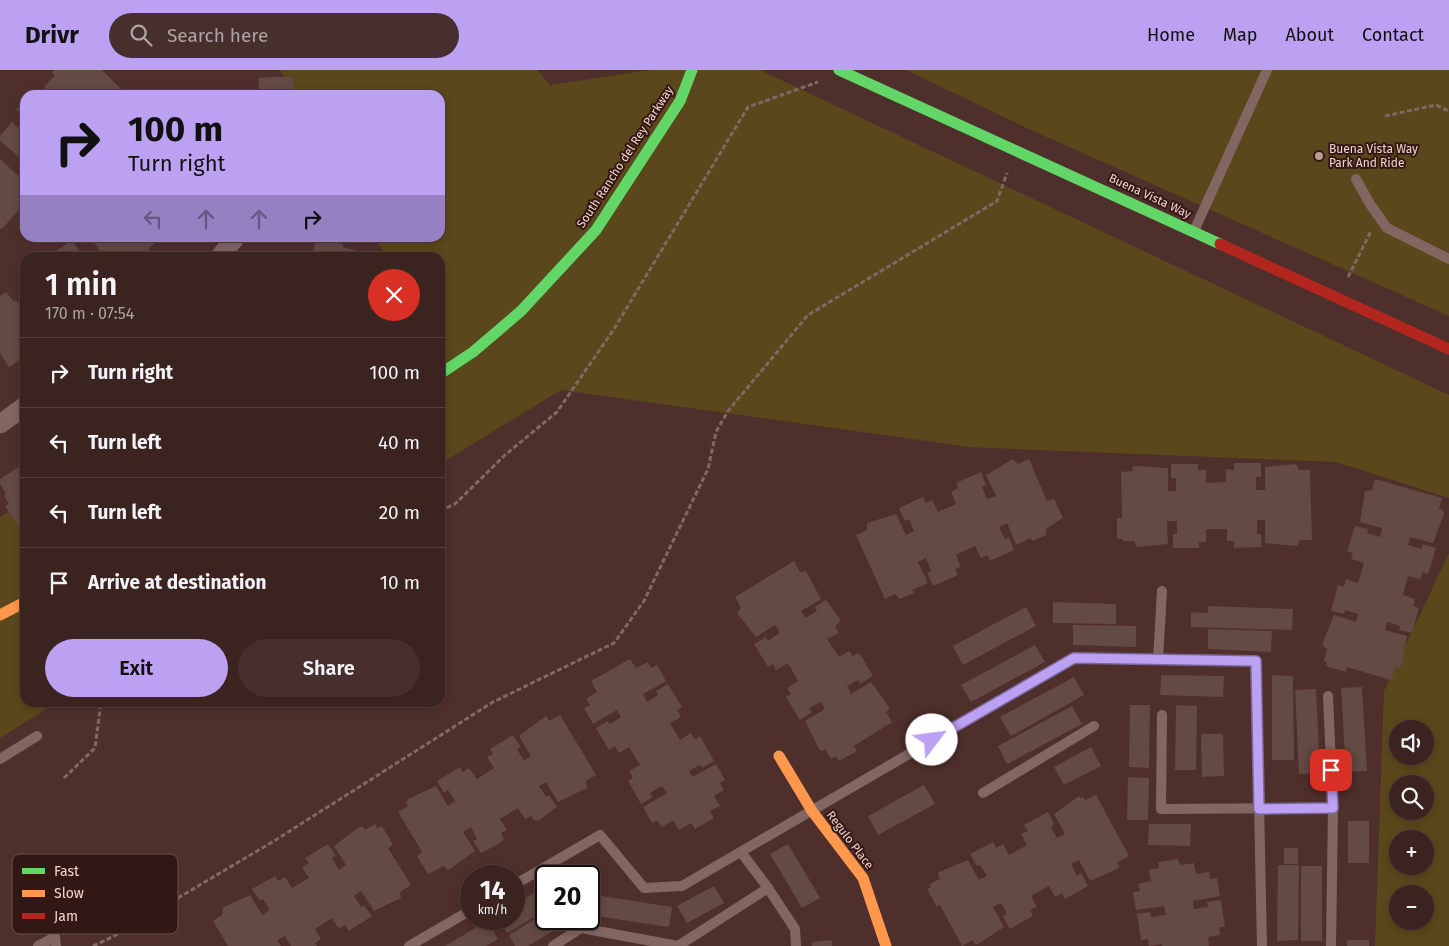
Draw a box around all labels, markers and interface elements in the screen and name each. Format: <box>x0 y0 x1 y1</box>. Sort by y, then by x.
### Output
search box <box>109 13 459 58</box>
text: Drivr <box>25 21 79 49</box>
icon: search <box>127 21 155 49</box>
text: Search here <box>167 24 268 47</box>
text: Home <box>1147 24 1195 46</box>
text: Map <box>1223 24 1257 46</box>
text: About <box>1285 24 1334 46</box>
text: Contact <box>1362 24 1424 46</box>
street label: South Rancho del Rey Parkway <box>574 83 676 230</box>
text: 100 m <box>128 108 223 150</box>
icon: right <box>45 110 110 175</box>
place label: Buena Vista Way Park And Ride <box>1329 142 1418 170</box>
text: Turn right <box>128 150 225 177</box>
marker: Buena Vista Way Park And Ride <box>1313 150 1325 162</box>
street label: Buena Vista Way <box>1107 171 1193 221</box>
icon: left <box>139 205 167 233</box>
icon: ahead <box>192 205 220 233</box>
icon: ahead <box>245 205 273 233</box>
icon: right <box>298 205 326 233</box>
text: 1 min <box>45 267 117 303</box>
button: close <box>368 269 420 321</box>
text: 170 m · 07:54 <box>45 304 134 323</box>
icon: right <box>45 359 73 387</box>
text: Turn right <box>88 361 173 384</box>
text: 100 m <box>369 361 420 384</box>
icon: left <box>45 429 73 457</box>
text: Turn left <box>88 431 162 454</box>
text: 40 m <box>378 431 420 454</box>
icon: left <box>45 499 73 527</box>
text: Turn left <box>88 501 162 524</box>
text: 20 m <box>379 501 420 524</box>
icon: arrive <box>45 569 73 597</box>
text: Arrive at destination <box>88 571 267 594</box>
text: 10 m <box>380 571 420 594</box>
button: Exit <box>45 639 228 697</box>
button: Share <box>238 639 420 697</box>
position arrow <box>905 713 957 765</box>
map controls <box>1389 720 1434 930</box>
button: sound <box>1389 720 1434 765</box>
pin <box>1310 749 1352 791</box>
icon: arrive <box>1317 756 1345 784</box>
button: search <box>1389 775 1434 820</box>
street label: Regulo Place <box>824 808 876 872</box>
button: + <box>1389 830 1434 875</box>
legend <box>12 854 178 934</box>
text: Fast <box>54 863 80 880</box>
speed limit sign: 20 <box>535 865 600 930</box>
text: 14 <box>480 876 505 906</box>
text: Slow <box>54 885 84 902</box>
button: − <box>1389 885 1434 930</box>
text: km/h <box>478 903 507 917</box>
text: Jam <box>54 908 78 925</box>

